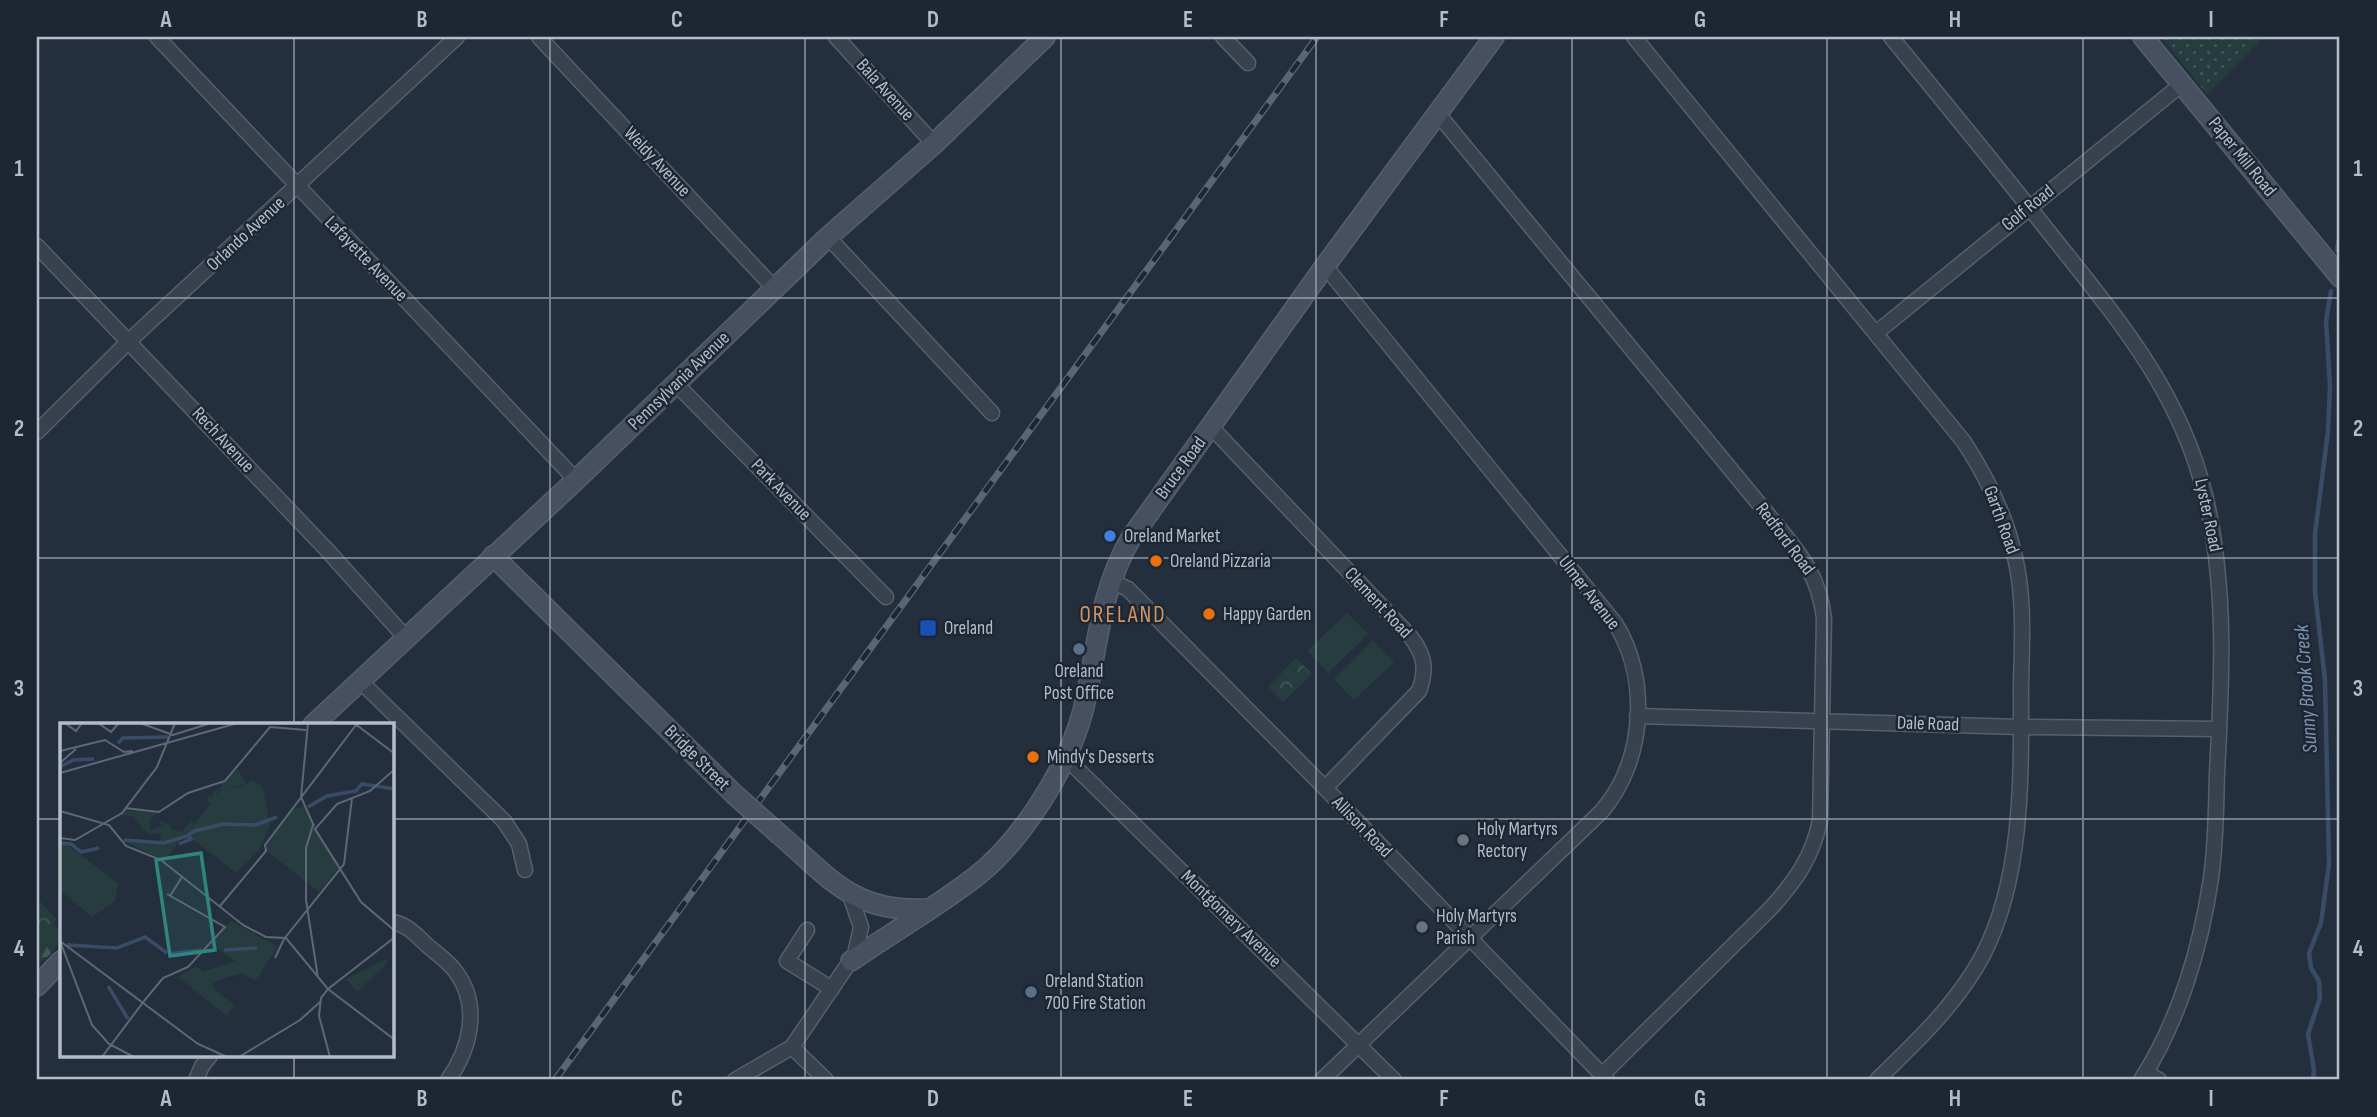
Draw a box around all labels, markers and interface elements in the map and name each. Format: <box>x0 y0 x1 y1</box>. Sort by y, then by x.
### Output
text: A <box>160 6 173 34</box>
text: B <box>417 6 428 34</box>
text: C <box>671 6 683 34</box>
text: D <box>927 6 939 34</box>
text: E <box>1183 6 1193 34</box>
text: F <box>1439 6 1449 34</box>
text: G <box>1694 6 1706 34</box>
text: H <box>1949 6 1961 34</box>
text: I <box>2208 6 2214 34</box>
street label: Bala Avenue <box>851 54 919 126</box>
street label: Paper Mill Road <box>2203 113 2281 201</box>
street label: Weldy Avenue <box>619 122 695 202</box>
text: 1 <box>14 155 24 183</box>
text: 1 <box>2353 155 2363 183</box>
street label: Golf Road <box>1997 180 2059 236</box>
street label: Orlando Avenue <box>202 192 290 276</box>
street label: Lafayette Avenue <box>319 211 413 307</box>
street label: Pennsylvania Avenue <box>623 327 735 435</box>
street label: Rech Avenue <box>187 402 259 478</box>
text: 2 <box>14 415 24 443</box>
text: 2 <box>2353 415 2363 443</box>
street label: Bruce Road <box>1151 432 1211 504</box>
street label: Park Avenue <box>746 454 816 526</box>
street label: Lyster Road <box>2189 476 2227 554</box>
street label: Garth Road <box>1978 483 2024 557</box>
street label: Redford Road <box>1750 498 1820 580</box>
place label: Oreland Market <box>1124 525 1221 548</box>
marker: Oreland Market <box>1102 528 1118 544</box>
place label: Oreland Pizzaria <box>1170 550 1271 573</box>
street label: Ulmer Avenue <box>1553 551 1625 635</box>
marker: Oreland Pizzaria <box>1148 553 1164 569</box>
street label: Clement Road <box>1339 563 1417 643</box>
district label: ORELAND <box>1079 601 1167 629</box>
place label: Happy Garden <box>1223 603 1311 626</box>
marker: Happy Garden <box>1201 606 1217 622</box>
place label: Oreland <box>944 617 993 640</box>
marker: Oreland <box>918 618 938 638</box>
water label: Sunny Brook Creek <box>2289 623 2323 754</box>
marker: Oreland Post Office <box>1071 641 1087 657</box>
place label: Oreland Post Office <box>1044 660 1114 705</box>
text: 3 <box>14 675 24 703</box>
text: 3 <box>2353 675 2363 703</box>
street label: Dale Road <box>1896 711 1960 737</box>
street label: Bridge Street <box>659 720 735 796</box>
inset map <box>60 723 394 1058</box>
place label: Mindy's Desserts <box>1047 746 1154 769</box>
marker: Mindy's Desserts <box>1025 749 1041 765</box>
street label: Allison Road <box>1326 791 1397 863</box>
place label: Holy Martyrs Rectory <box>1477 818 1558 863</box>
marker: Holy Martyrs Rectory <box>1455 832 1471 848</box>
street label: Montgomery Avenue <box>1176 865 1286 973</box>
place label: Holy Martyrs Parish <box>1436 905 1517 950</box>
marker: Holy Martyrs Parish <box>1414 919 1430 935</box>
text: 4 <box>14 935 25 963</box>
text: 4 <box>2353 935 2364 963</box>
place label: Oreland Station 700 Fire Station <box>1045 970 1146 1015</box>
marker: Oreland Station 700 Fire Station <box>1023 984 1039 1000</box>
text: A <box>160 1085 173 1113</box>
text: B <box>417 1085 428 1113</box>
text: C <box>671 1085 683 1113</box>
text: D <box>927 1085 939 1113</box>
text: E <box>1183 1085 1193 1113</box>
text: F <box>1439 1085 1449 1113</box>
text: G <box>1694 1085 1706 1113</box>
text: H <box>1949 1085 1961 1113</box>
text: I <box>2208 1085 2214 1113</box>

